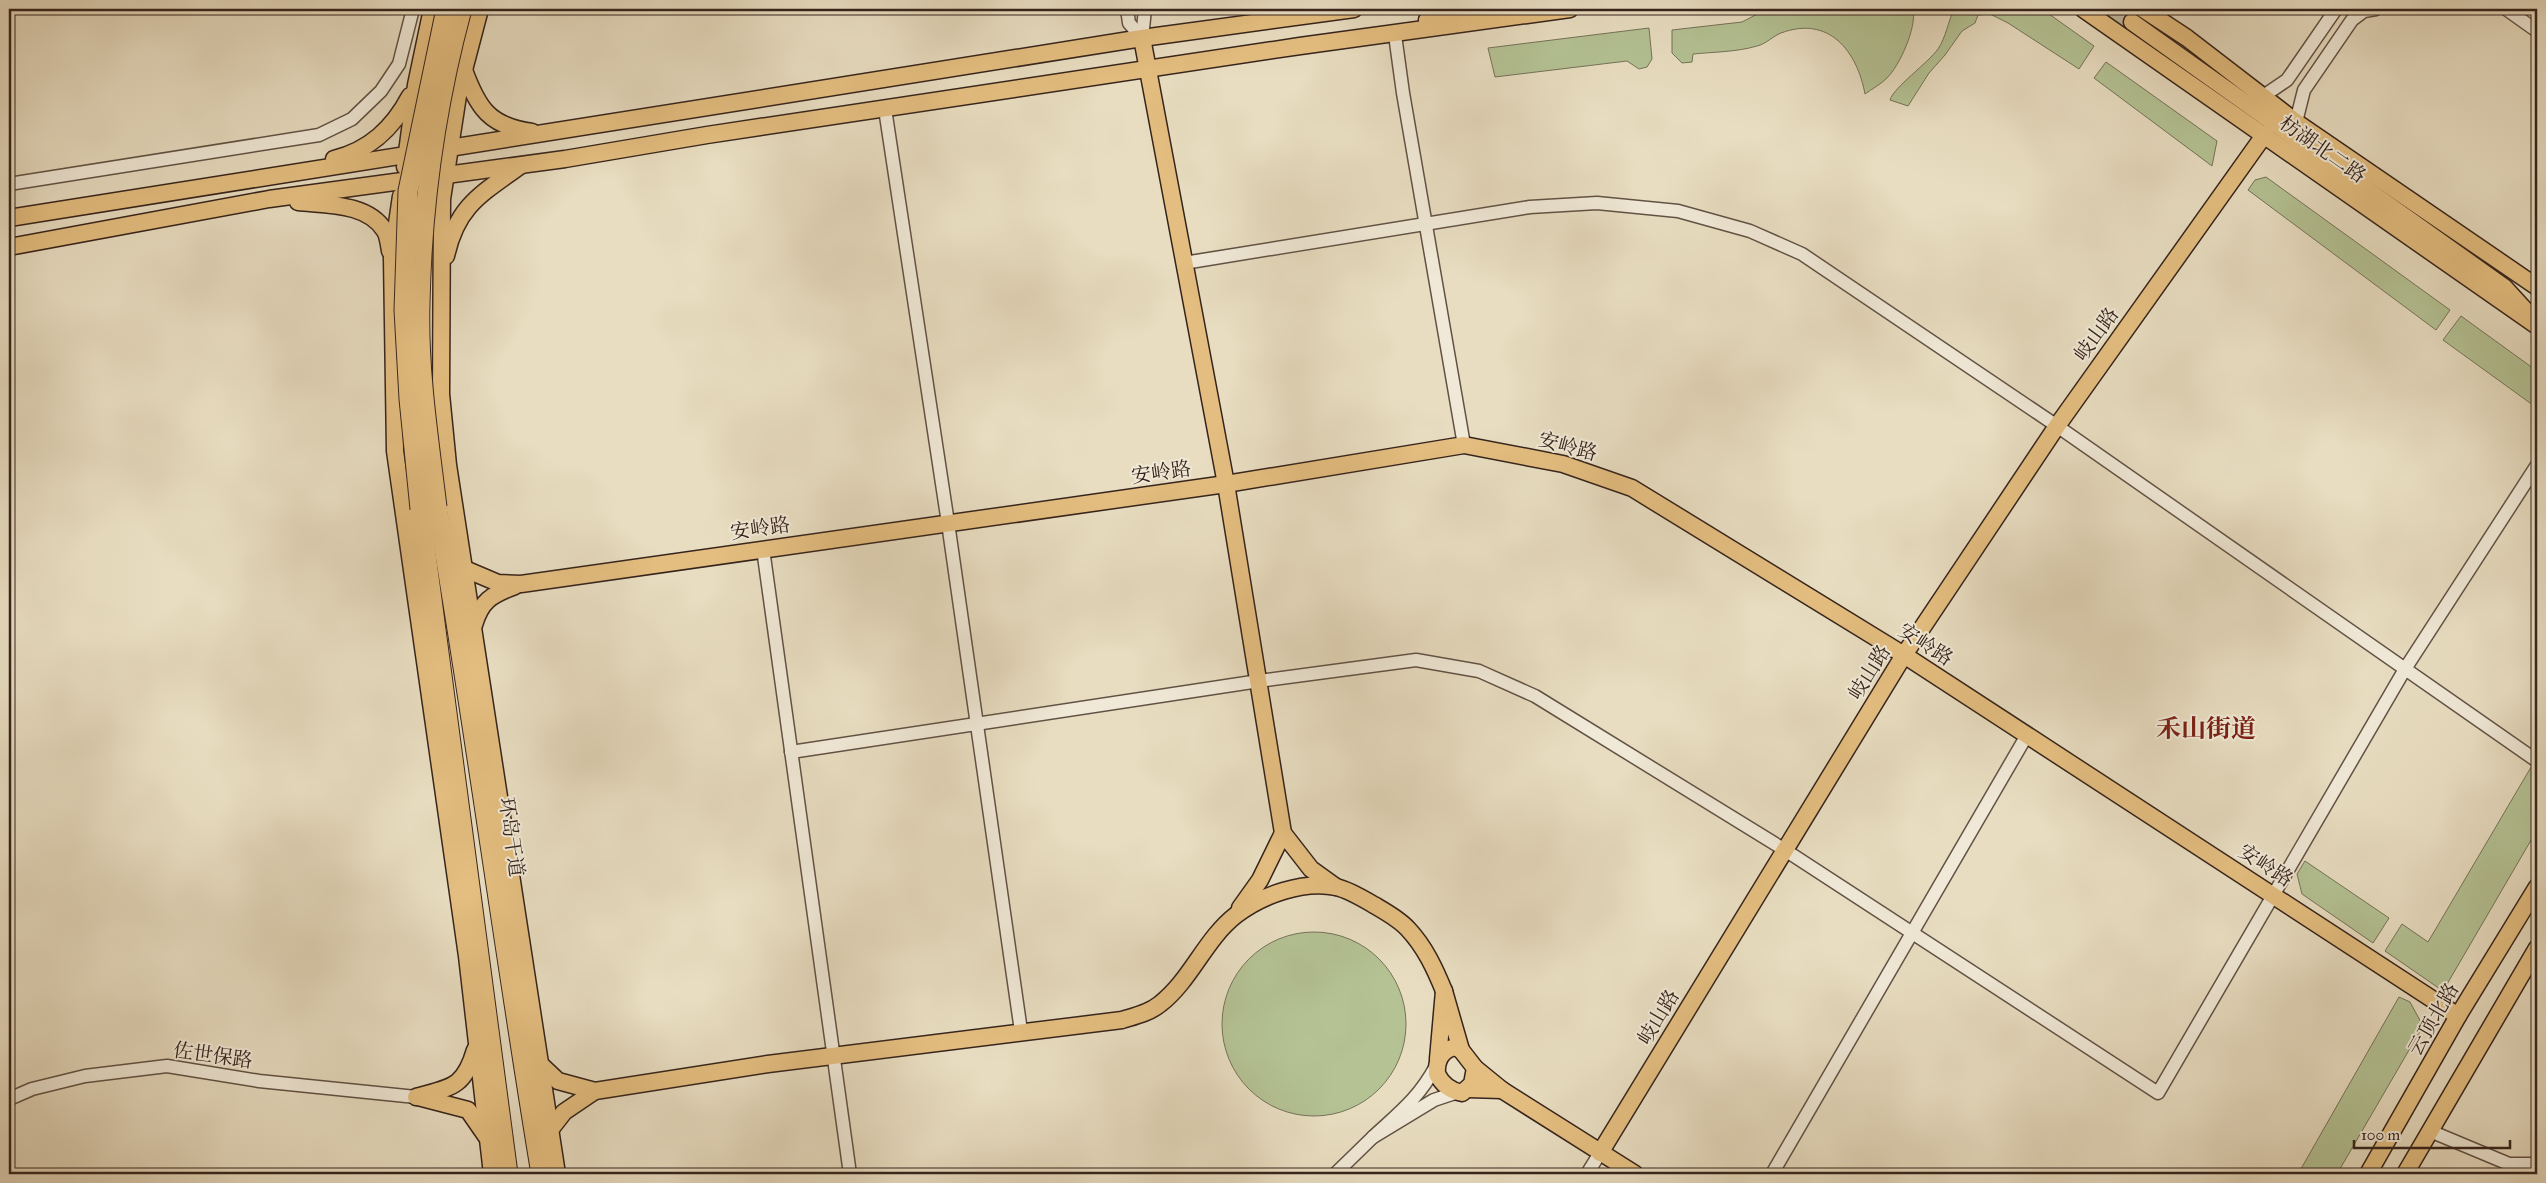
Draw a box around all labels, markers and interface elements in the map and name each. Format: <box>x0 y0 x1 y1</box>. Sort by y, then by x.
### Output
street label: 枋湖北二路 <box>2275 110 2371 188</box>
street label: 岐山路 <box>2069 303 2123 365</box>
street label: 安岭路 <box>1536 427 1600 465</box>
street label: 安岭路 <box>1130 456 1192 488</box>
street label: 安岭路 <box>729 512 791 544</box>
street label: 安岭路 <box>1894 618 1958 670</box>
street label: 岐山路 <box>1843 640 1895 704</box>
district label: 禾山街道 <box>2156 713 2256 744</box>
street label: 环岛干道 <box>495 796 529 878</box>
street label: 安岭路 <box>2234 839 2298 891</box>
street label: 云顶北路 <box>2403 978 2463 1060</box>
street label: 岐山路 <box>1632 985 1684 1049</box>
street label: 佐世保路 <box>172 1038 254 1072</box>
scale bar <box>2354 1118 2510 1150</box>
text: 100 m <box>2361 1126 2401 1144</box>

